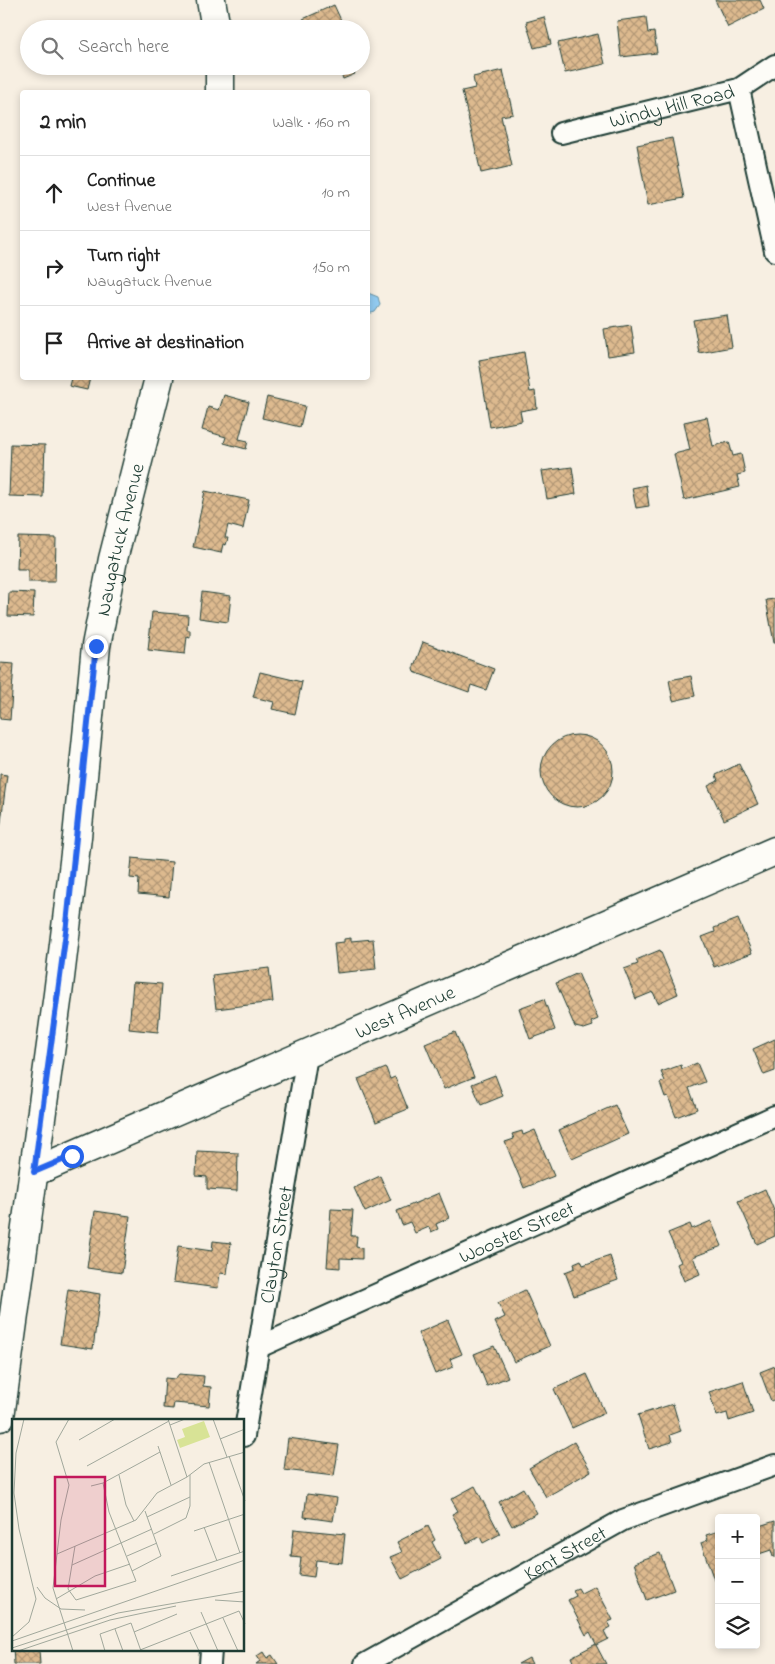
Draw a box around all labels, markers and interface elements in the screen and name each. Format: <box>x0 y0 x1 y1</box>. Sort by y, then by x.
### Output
search box <box>20 20 370 75</box>
icon: search <box>38 34 66 62</box>
text: Search here <box>78 34 169 61</box>
street label: Windy Hill Road <box>607 79 738 137</box>
text: 2 min <box>40 108 86 138</box>
text: Walk · 160 m <box>272 111 350 135</box>
text: Continue <box>87 168 155 195</box>
icon: ahead <box>40 179 68 207</box>
text: 10 m <box>322 181 350 205</box>
text: West Avenue <box>87 195 172 219</box>
text: Turn right <box>87 243 160 270</box>
icon: right <box>40 254 68 282</box>
text: 150 m <box>312 256 350 280</box>
text: Naugatuck Avenue <box>87 270 212 294</box>
icon: arrive <box>40 329 68 357</box>
text: Arrive at destination <box>87 330 244 357</box>
street label: Naugatuck Avenue <box>90 461 154 619</box>
route end <box>85 635 108 658</box>
street label: West Avenue <box>351 979 460 1048</box>
route start <box>61 1145 84 1168</box>
street label: Clayton Street <box>254 1184 302 1306</box>
street label: Wooster Street <box>455 1195 580 1273</box>
inset map <box>12 1419 245 1652</box>
map controls <box>715 1514 760 1649</box>
button: + <box>715 1514 760 1559</box>
street label: Kent Street <box>519 1520 613 1589</box>
button: − <box>715 1559 760 1604</box>
button: layers <box>715 1604 760 1649</box>

